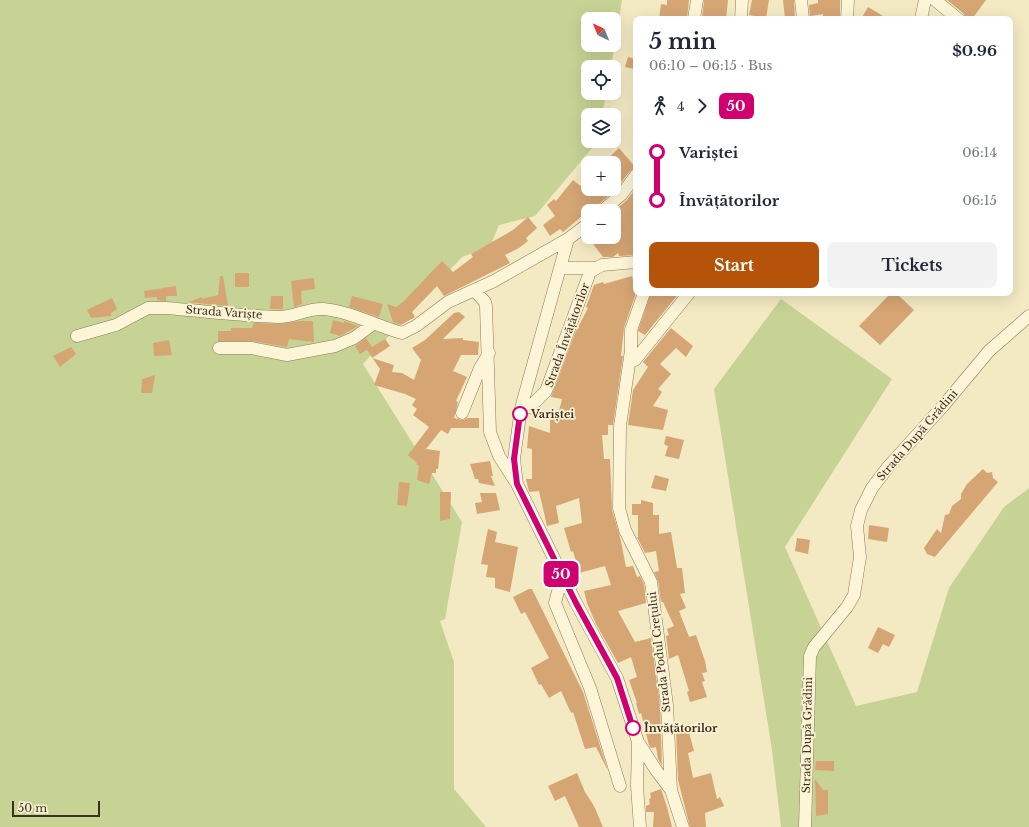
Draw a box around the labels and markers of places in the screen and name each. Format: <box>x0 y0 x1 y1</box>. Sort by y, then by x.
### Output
marker: Variștei <box>512 406 528 422</box>
place label: Variștei <box>530 407 574 422</box>
marker: Învățătorilor <box>625 720 641 736</box>
place label: Învățătorilor <box>644 721 718 735</box>

